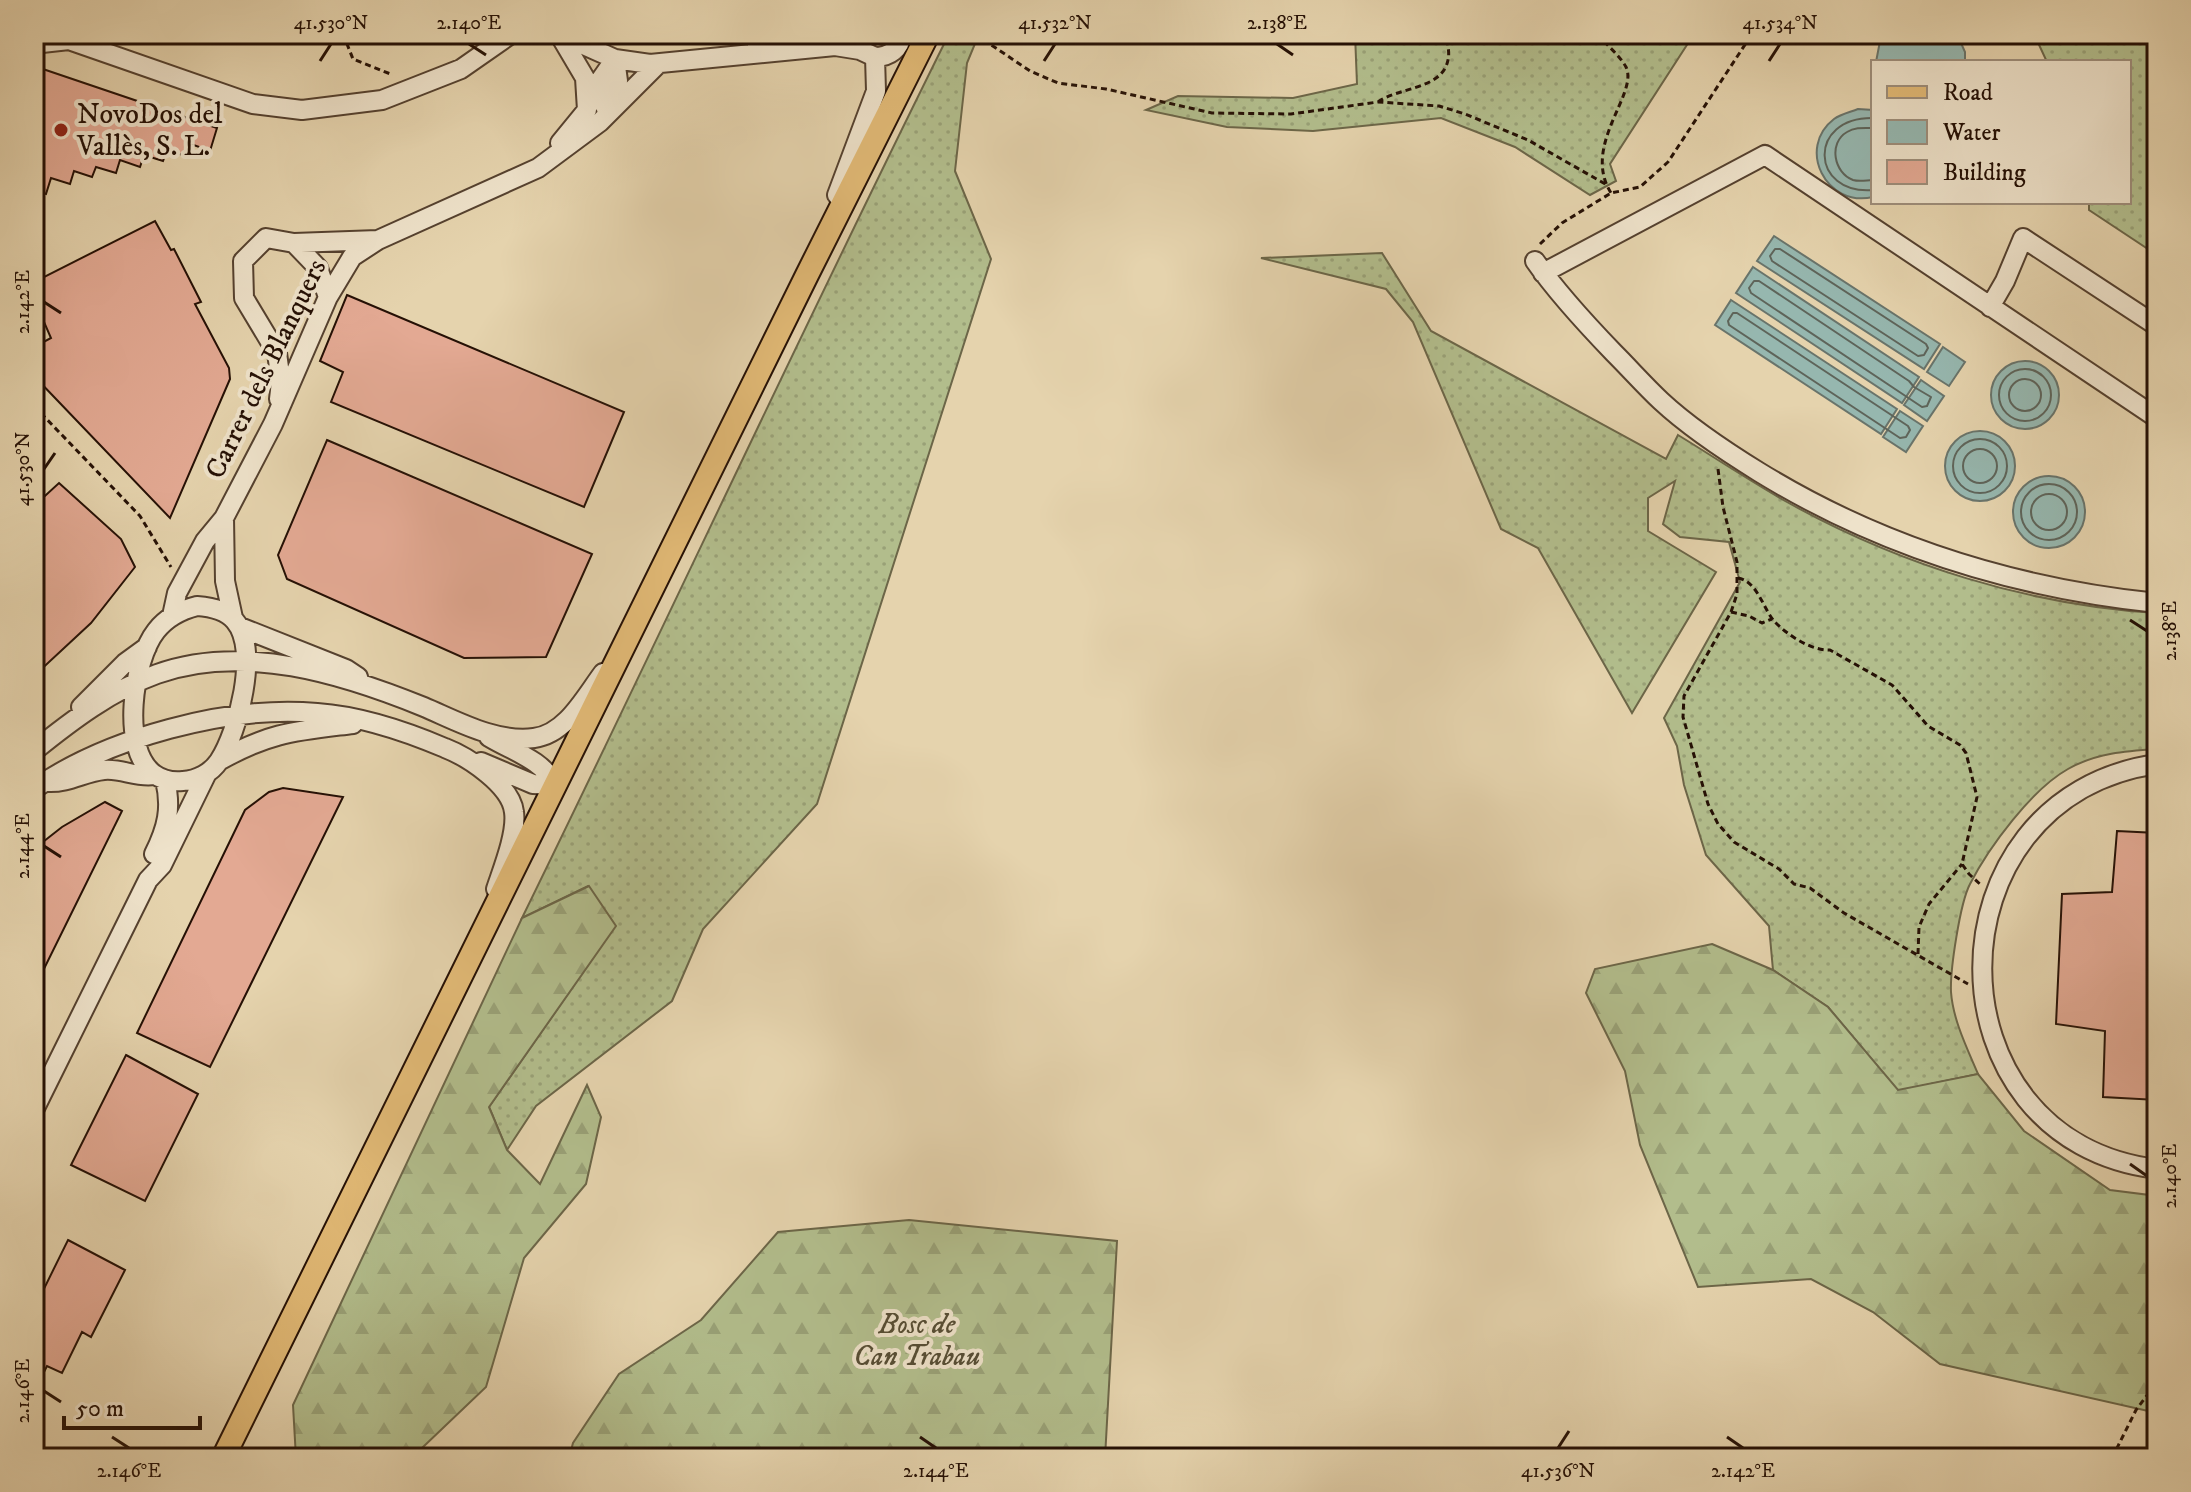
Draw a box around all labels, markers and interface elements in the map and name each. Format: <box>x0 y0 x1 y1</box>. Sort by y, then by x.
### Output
text: 41.530°N <box>294 11 368 36</box>
text: 2.140°E <box>436 11 502 36</box>
text: 41.532°N <box>1018 11 1092 36</box>
text: 2.138°E <box>1247 11 1307 36</box>
text: 41.534°N <box>1742 11 1818 36</box>
legend <box>1871 60 2131 204</box>
text: Road <box>1943 78 1993 108</box>
place label: NovoDos del Vallès, S. L. <box>76 97 223 164</box>
text: Water <box>1942 118 2000 148</box>
marker: NovoDos del Vallès, S. L. <box>52 121 70 139</box>
text: Building <box>1943 158 2026 188</box>
street label: Carrer dels Blanquers <box>198 254 334 484</box>
text: 2.142°E <box>11 270 36 334</box>
text: 41.530°N <box>11 432 36 506</box>
text: 2.138°E <box>2158 601 2183 661</box>
text: 2.144°E <box>11 813 36 879</box>
text: 2.140°E <box>2158 1143 2183 1209</box>
park label: Bosc de Can Trabau <box>854 1307 980 1374</box>
text: 2.146°E <box>11 1359 36 1423</box>
scale bar <box>64 1380 200 1430</box>
text: 50 m <box>76 1394 124 1424</box>
text: 2.146°E <box>97 1459 161 1484</box>
text: 2.144°E <box>903 1459 969 1484</box>
text: 41.536°N <box>1521 1459 1595 1484</box>
text: 2.142°E <box>1711 1459 1775 1484</box>

